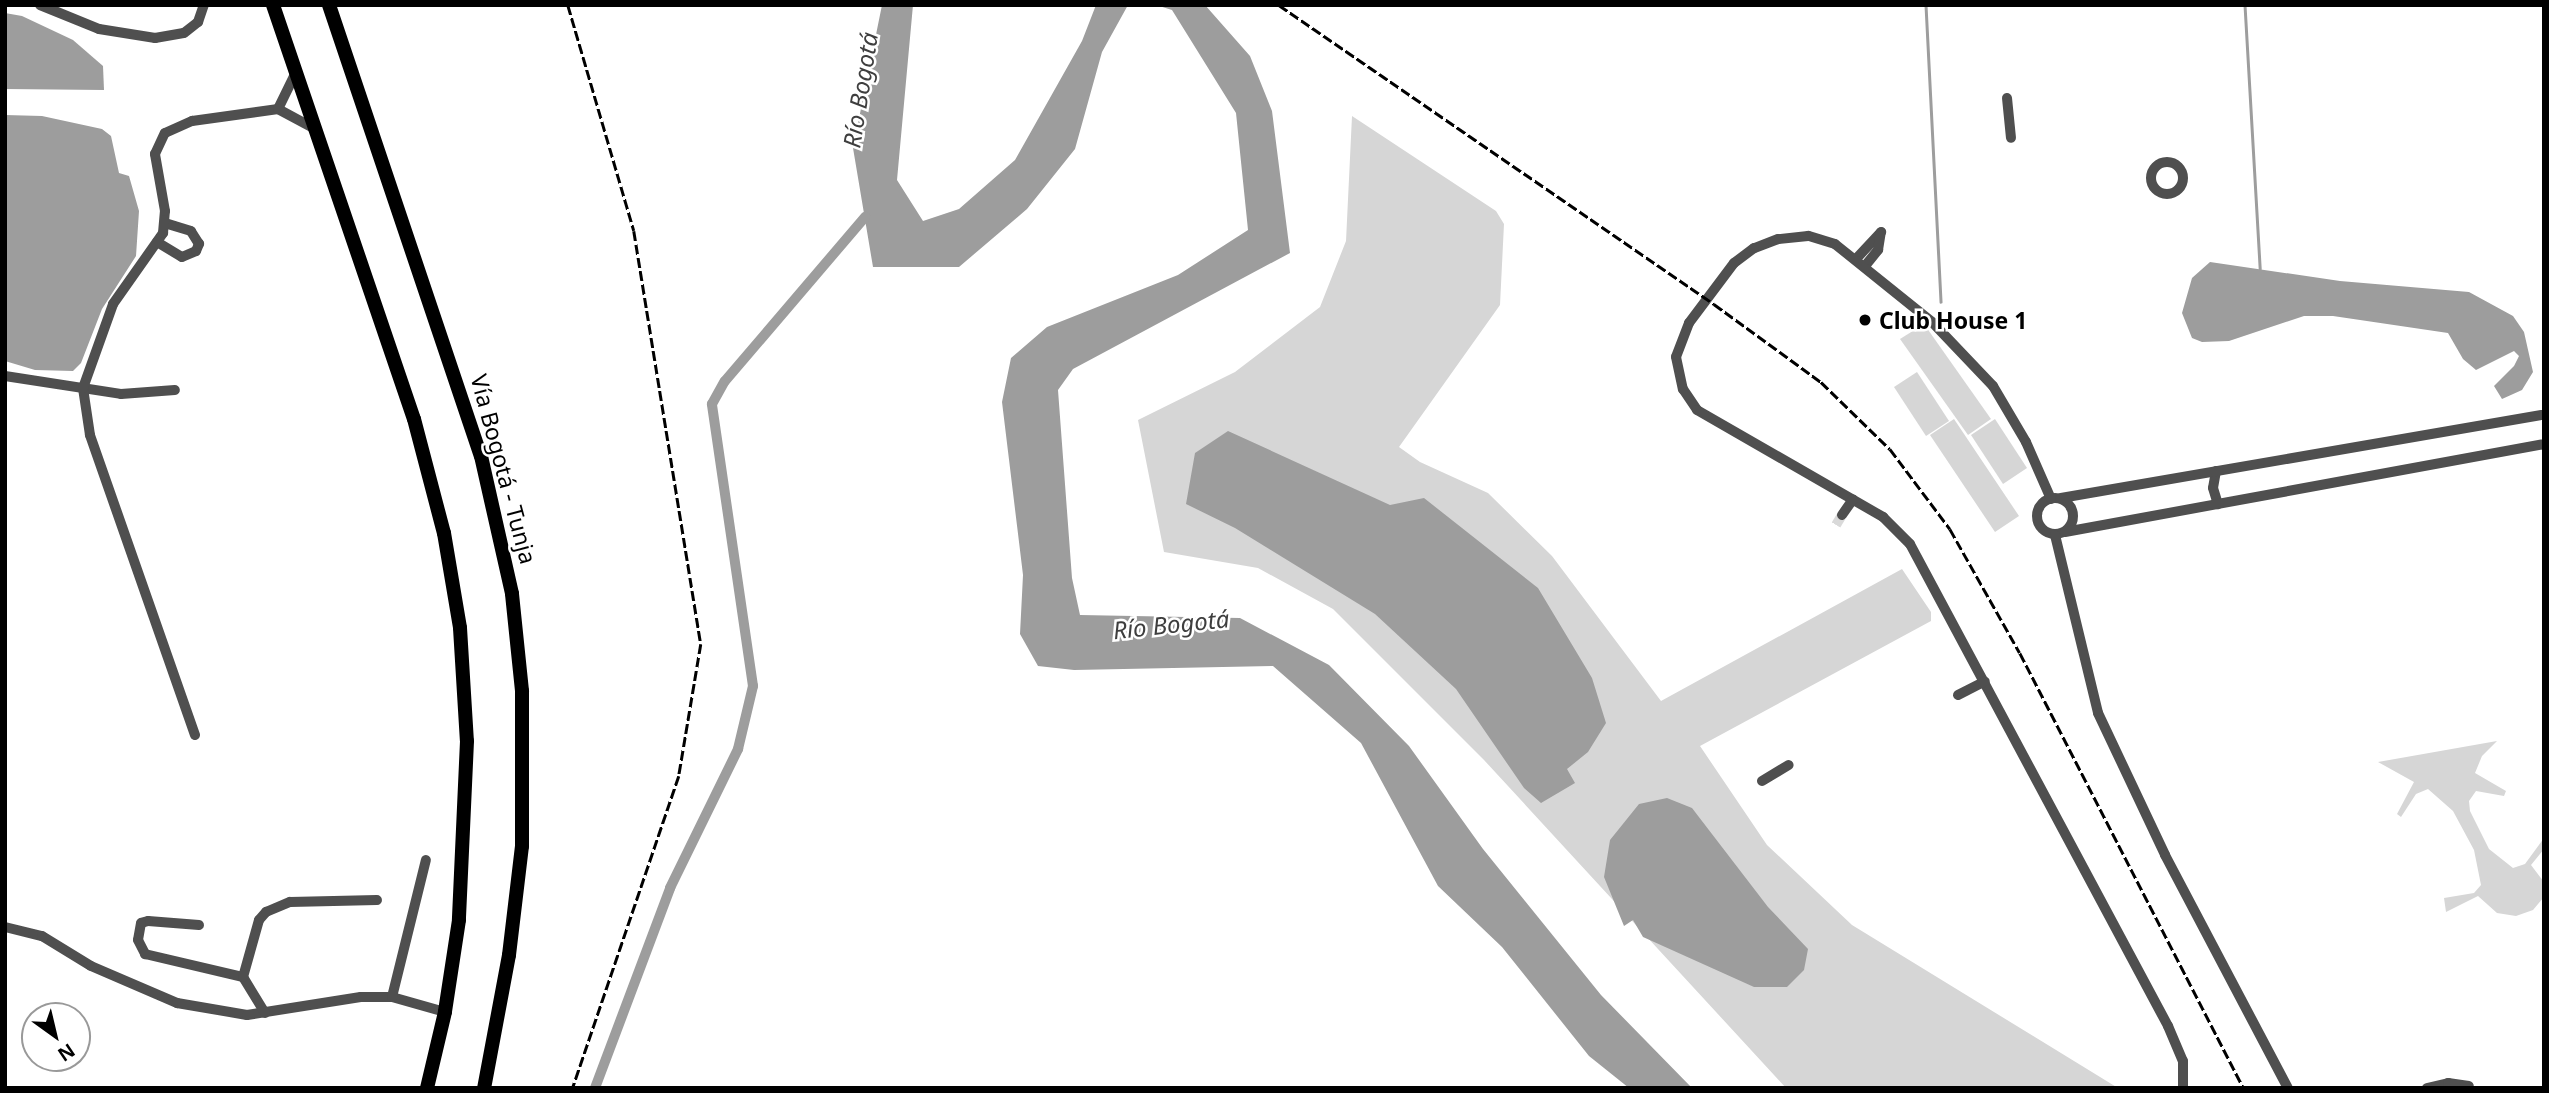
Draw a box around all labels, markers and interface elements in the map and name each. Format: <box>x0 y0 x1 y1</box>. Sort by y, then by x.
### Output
water label: Río Bogotá <box>837 30 883 150</box>
place label: Club House 1 <box>1879 306 2027 334</box>
marker: Club House 1 <box>1857 312 1873 328</box>
street label: Vía Bogotá - Tunja <box>465 371 543 567</box>
water label: Río Bogotá <box>1112 604 1230 644</box>
north arrow <box>21 1002 91 1072</box>
text: N <box>53 1038 80 1068</box>

